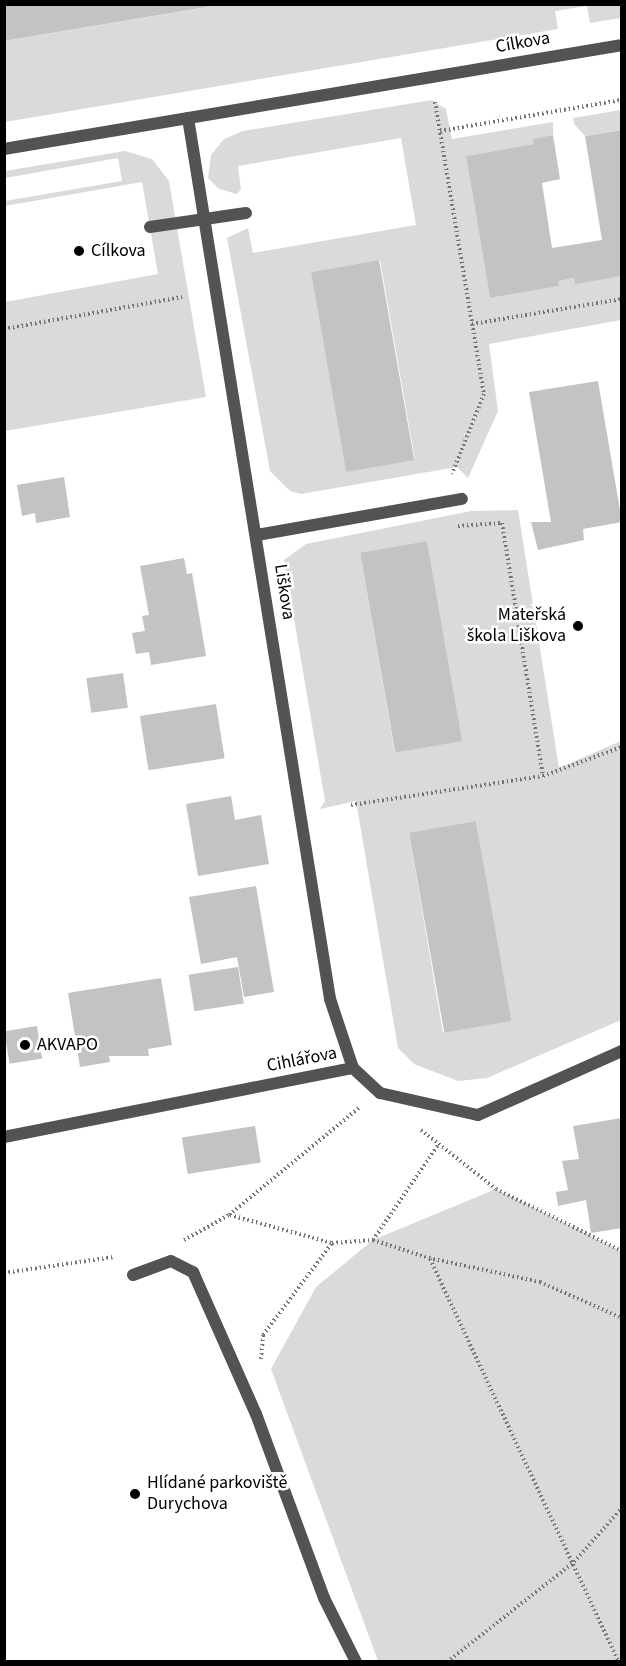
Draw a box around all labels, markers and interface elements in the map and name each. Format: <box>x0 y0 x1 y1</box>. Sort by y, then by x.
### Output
street label: Cílkova <box>494 28 552 58</box>
place label: Cílkova <box>91 240 146 262</box>
marker: Cílkova <box>72 244 86 258</box>
street label: Liškova <box>269 563 299 621</box>
place label: Mateřská škola Liškova <box>467 605 566 648</box>
marker: Mateřská škola Liškova <box>571 619 585 633</box>
place label: AKVAPO <box>37 1034 98 1056</box>
marker: AKVAPO <box>18 1038 32 1052</box>
street label: Cihlářova <box>265 1043 339 1077</box>
place label: Hlídané parkoviště Durychova <box>147 1473 287 1516</box>
marker: Hlídané parkoviště Durychova <box>128 1487 142 1501</box>

